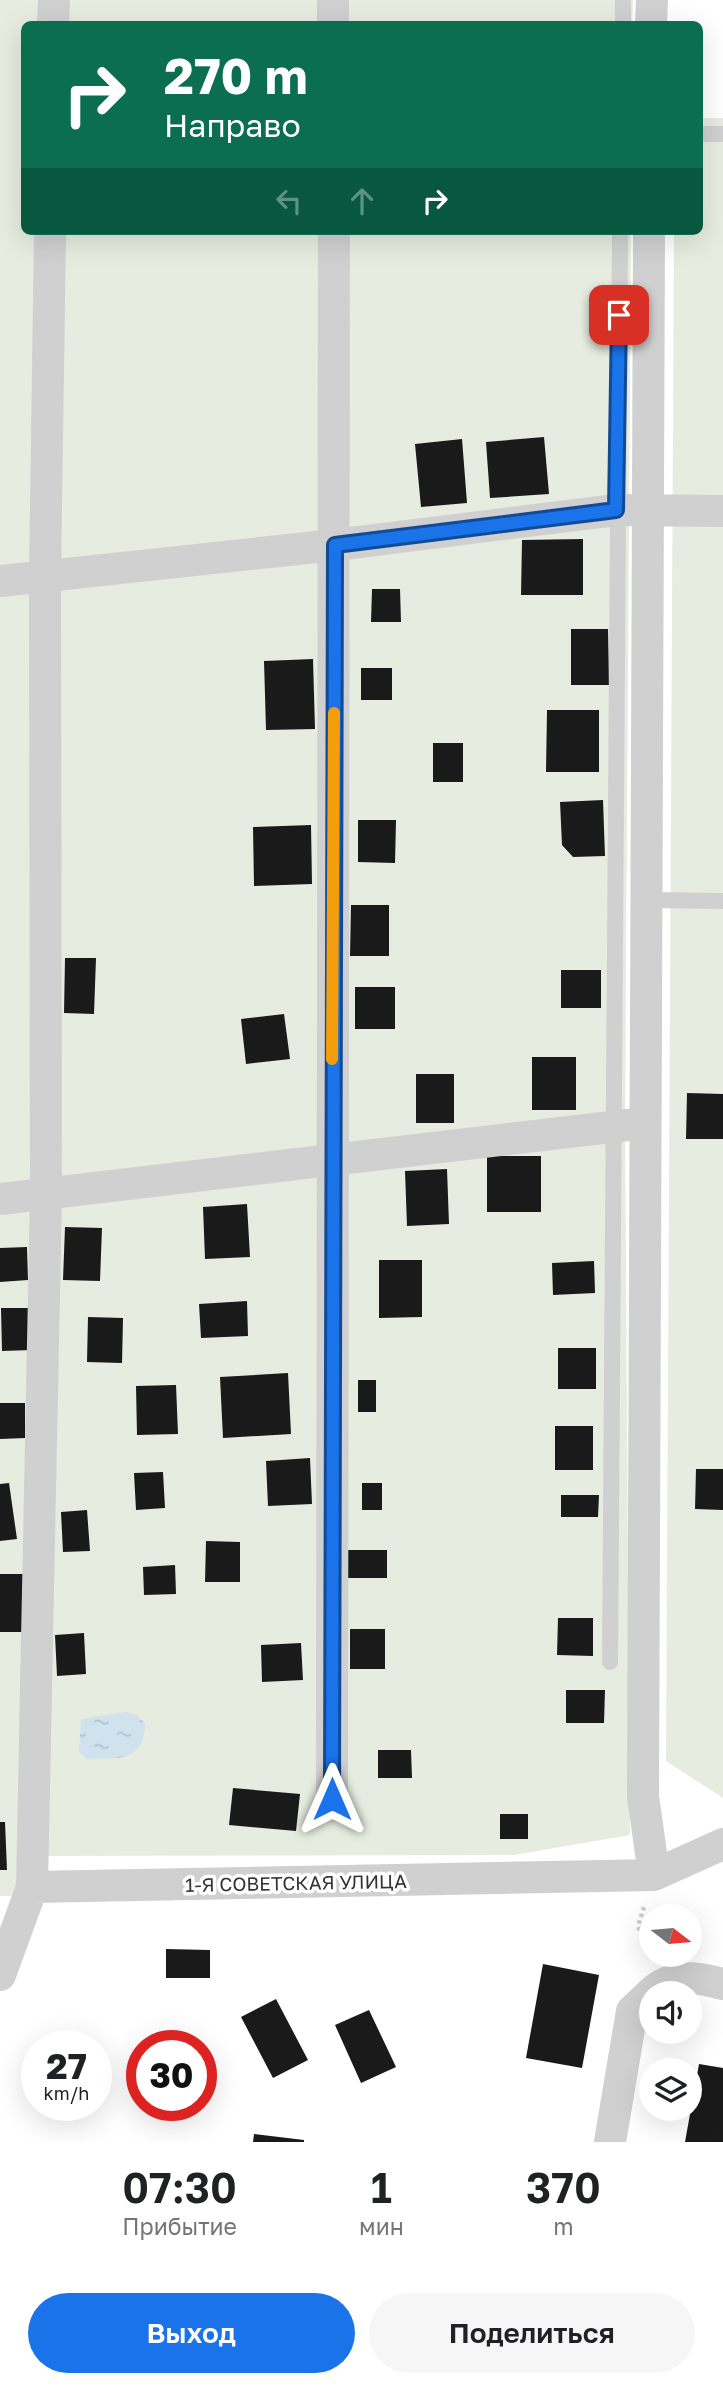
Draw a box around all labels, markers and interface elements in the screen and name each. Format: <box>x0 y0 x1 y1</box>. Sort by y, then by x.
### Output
text: 270 m <box>164 46 308 105</box>
icon: right <box>49 49 140 140</box>
text: Направо <box>164 106 301 144</box>
icon: left <box>270 182 308 220</box>
icon: ahead <box>343 182 381 220</box>
icon: right <box>416 182 454 220</box>
pin <box>589 285 649 345</box>
icon: arrive <box>600 296 638 334</box>
position arrow <box>295 1762 369 1836</box>
street label: 1-Я СОВЕТСКАЯ УЛИЦА <box>185 1869 407 1896</box>
north arrow <box>639 1904 702 1967</box>
map controls <box>639 1904 702 2121</box>
button: sound <box>639 1981 702 2044</box>
speed limit sign: 30 <box>126 2030 217 2121</box>
text: 27 <box>46 2045 87 2087</box>
button: layers <box>639 2058 702 2121</box>
text: km/h <box>44 2082 89 2104</box>
text: 07:30 <box>122 2162 237 2212</box>
text: 1 <box>371 2162 392 2212</box>
text: 370 <box>526 2162 601 2212</box>
text: Прибытие <box>122 2212 237 2240</box>
text: мин <box>359 2212 404 2240</box>
text: m <box>553 2212 574 2240</box>
button: Выход <box>28 2293 355 2373</box>
button: Поделиться <box>369 2293 695 2373</box>

